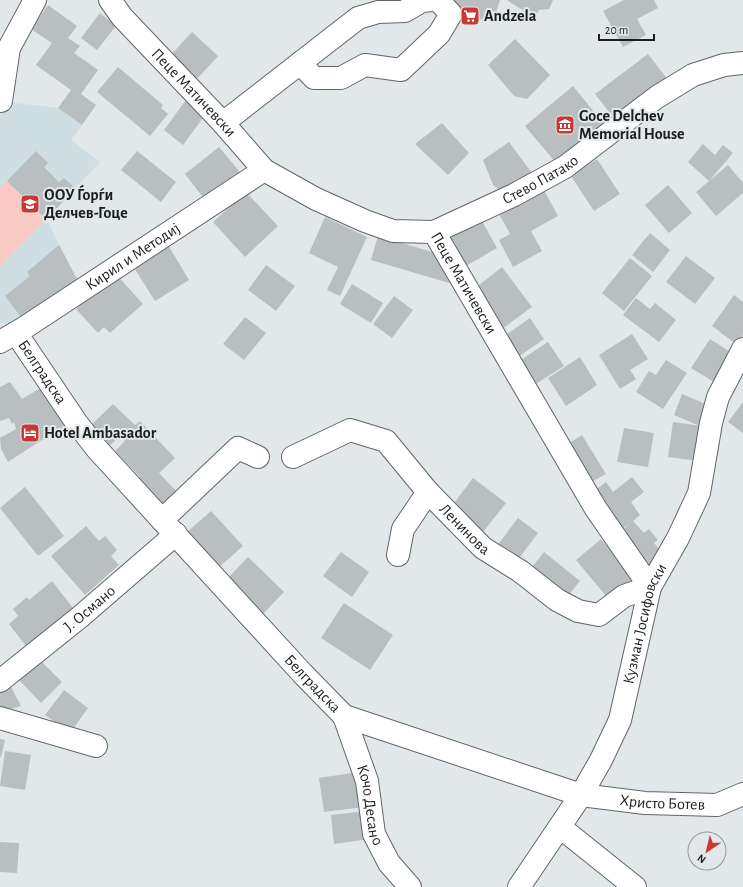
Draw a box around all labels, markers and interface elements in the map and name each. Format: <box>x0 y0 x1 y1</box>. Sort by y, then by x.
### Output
supermarket icon: Andzela <box>459 5 481 27</box>
place label: Andzela <box>484 8 537 24</box>
scale bar <box>599 16 654 42</box>
text: 20 m <box>605 24 628 36</box>
street label: Пеце Матичевски <box>148 45 239 140</box>
place label: Goce Delchev Memorial House <box>579 108 685 142</box>
museum icon: Goce Delchev Memorial House <box>554 114 576 136</box>
street label: Стево Патако <box>500 152 581 207</box>
place label: ООУ Ѓорѓи Делчев-Гоце <box>44 184 128 221</box>
school or university icon: ООУ Ѓорѓи Делчев-Гоце <box>19 193 41 215</box>
street label: Кирил и Методиј <box>83 220 183 293</box>
street label: Пеце Матичевски <box>428 229 500 337</box>
street label: Белградска <box>15 337 69 407</box>
hotel icon: Hotel Ambasador <box>19 422 41 444</box>
place label: Hotel Ambasador <box>44 425 157 441</box>
street label: Ленинова <box>436 501 492 558</box>
street label: Кузман Јосифовски <box>620 561 670 686</box>
street label: Ј. Османо <box>61 582 118 635</box>
street label: Белградска <box>281 651 344 715</box>
street label: Кочо Десано <box>354 762 387 848</box>
street label: Христо Ботев <box>619 792 705 813</box>
north arrow <box>687 831 727 871</box>
text: N <box>695 852 708 865</box>

